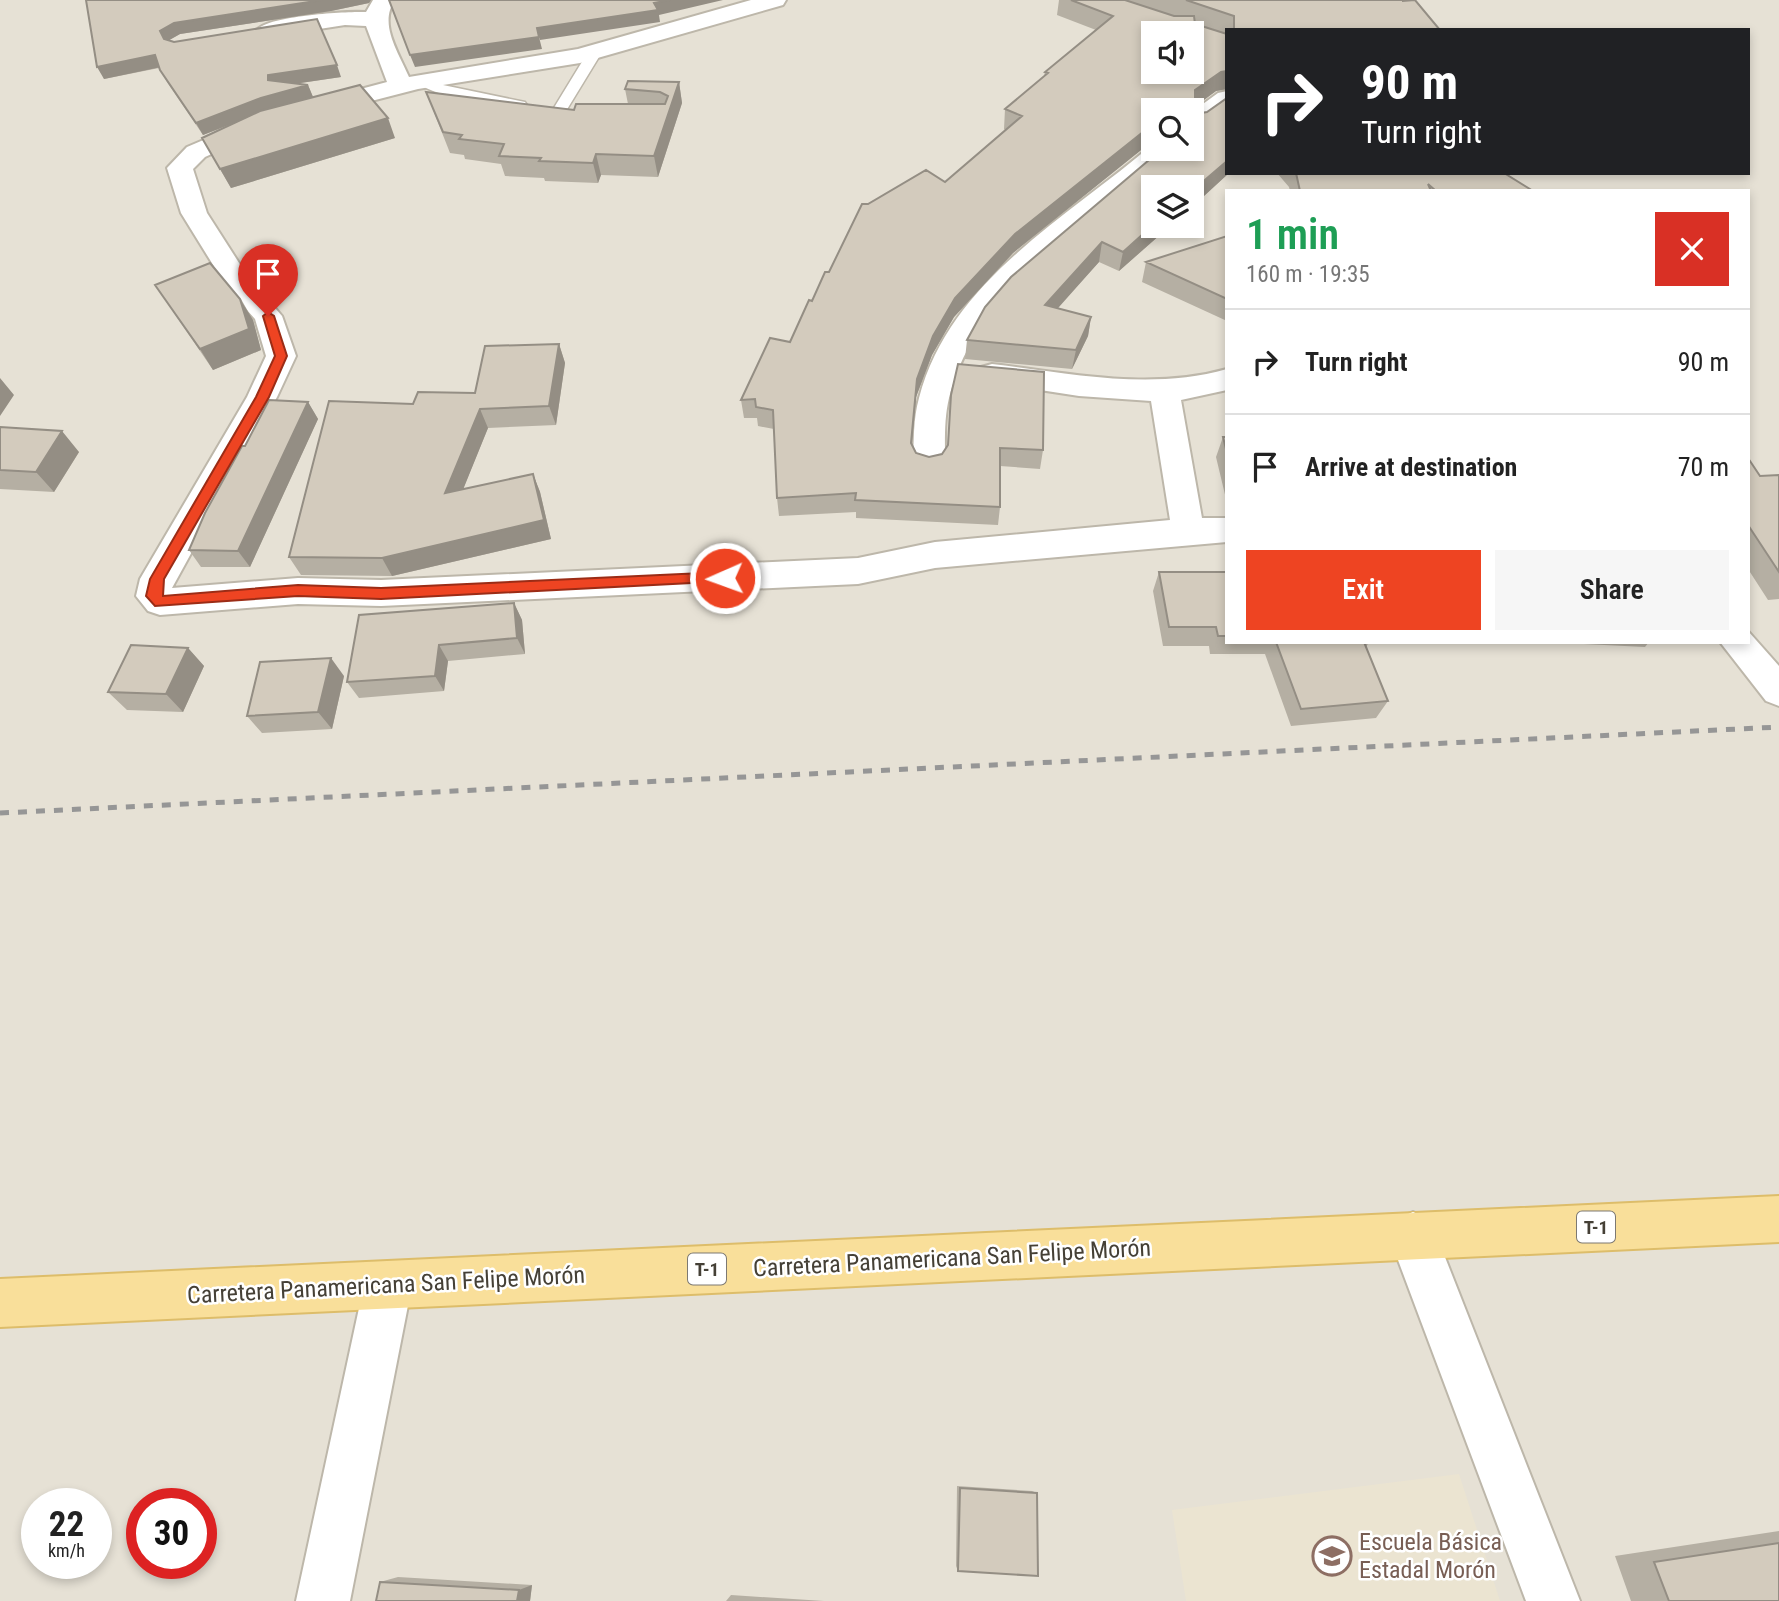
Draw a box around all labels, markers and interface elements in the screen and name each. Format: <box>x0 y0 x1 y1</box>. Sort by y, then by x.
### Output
map controls <box>1141 21 1204 238</box>
button: sound <box>1141 21 1204 84</box>
text: 90 m <box>1361 54 1458 111</box>
icon: right <box>1246 56 1337 147</box>
button: search <box>1141 98 1204 161</box>
text: Turn right <box>1361 113 1482 151</box>
button: layers <box>1141 175 1204 238</box>
text: 1 min <box>1246 210 1339 259</box>
button: close <box>1655 212 1729 286</box>
pin <box>238 244 298 316</box>
icon: arrive <box>249 255 287 293</box>
text: 160 m · 19:35 <box>1246 261 1370 288</box>
icon: right <box>1246 343 1284 381</box>
text: Turn right <box>1305 347 1407 377</box>
text: 90 m <box>1678 347 1729 377</box>
icon: arrive <box>1246 448 1284 486</box>
text: Arrive at destination <box>1305 452 1517 482</box>
text: 70 m <box>1678 452 1729 482</box>
position arrow <box>688 541 762 615</box>
button: Exit <box>1246 550 1481 630</box>
button: Share <box>1495 550 1729 630</box>
road number: T-1 <box>1577 1212 1615 1242</box>
street label: Carretera Panamericana San Felipe Morón <box>752 1234 1152 1282</box>
road number: T-1 <box>688 1254 726 1284</box>
street label: Carretera Panamericana San Felipe Morón <box>186 1261 586 1309</box>
speed limit sign: 30 <box>126 1488 217 1579</box>
text: 22 <box>49 1504 84 1545</box>
place label: Escuela Básica Estadal Morón <box>1359 1528 1502 1584</box>
school or university icon: Escuela Básica Estadal Morón <box>1311 1535 1353 1577</box>
text: km/h <box>48 1540 85 1561</box>

